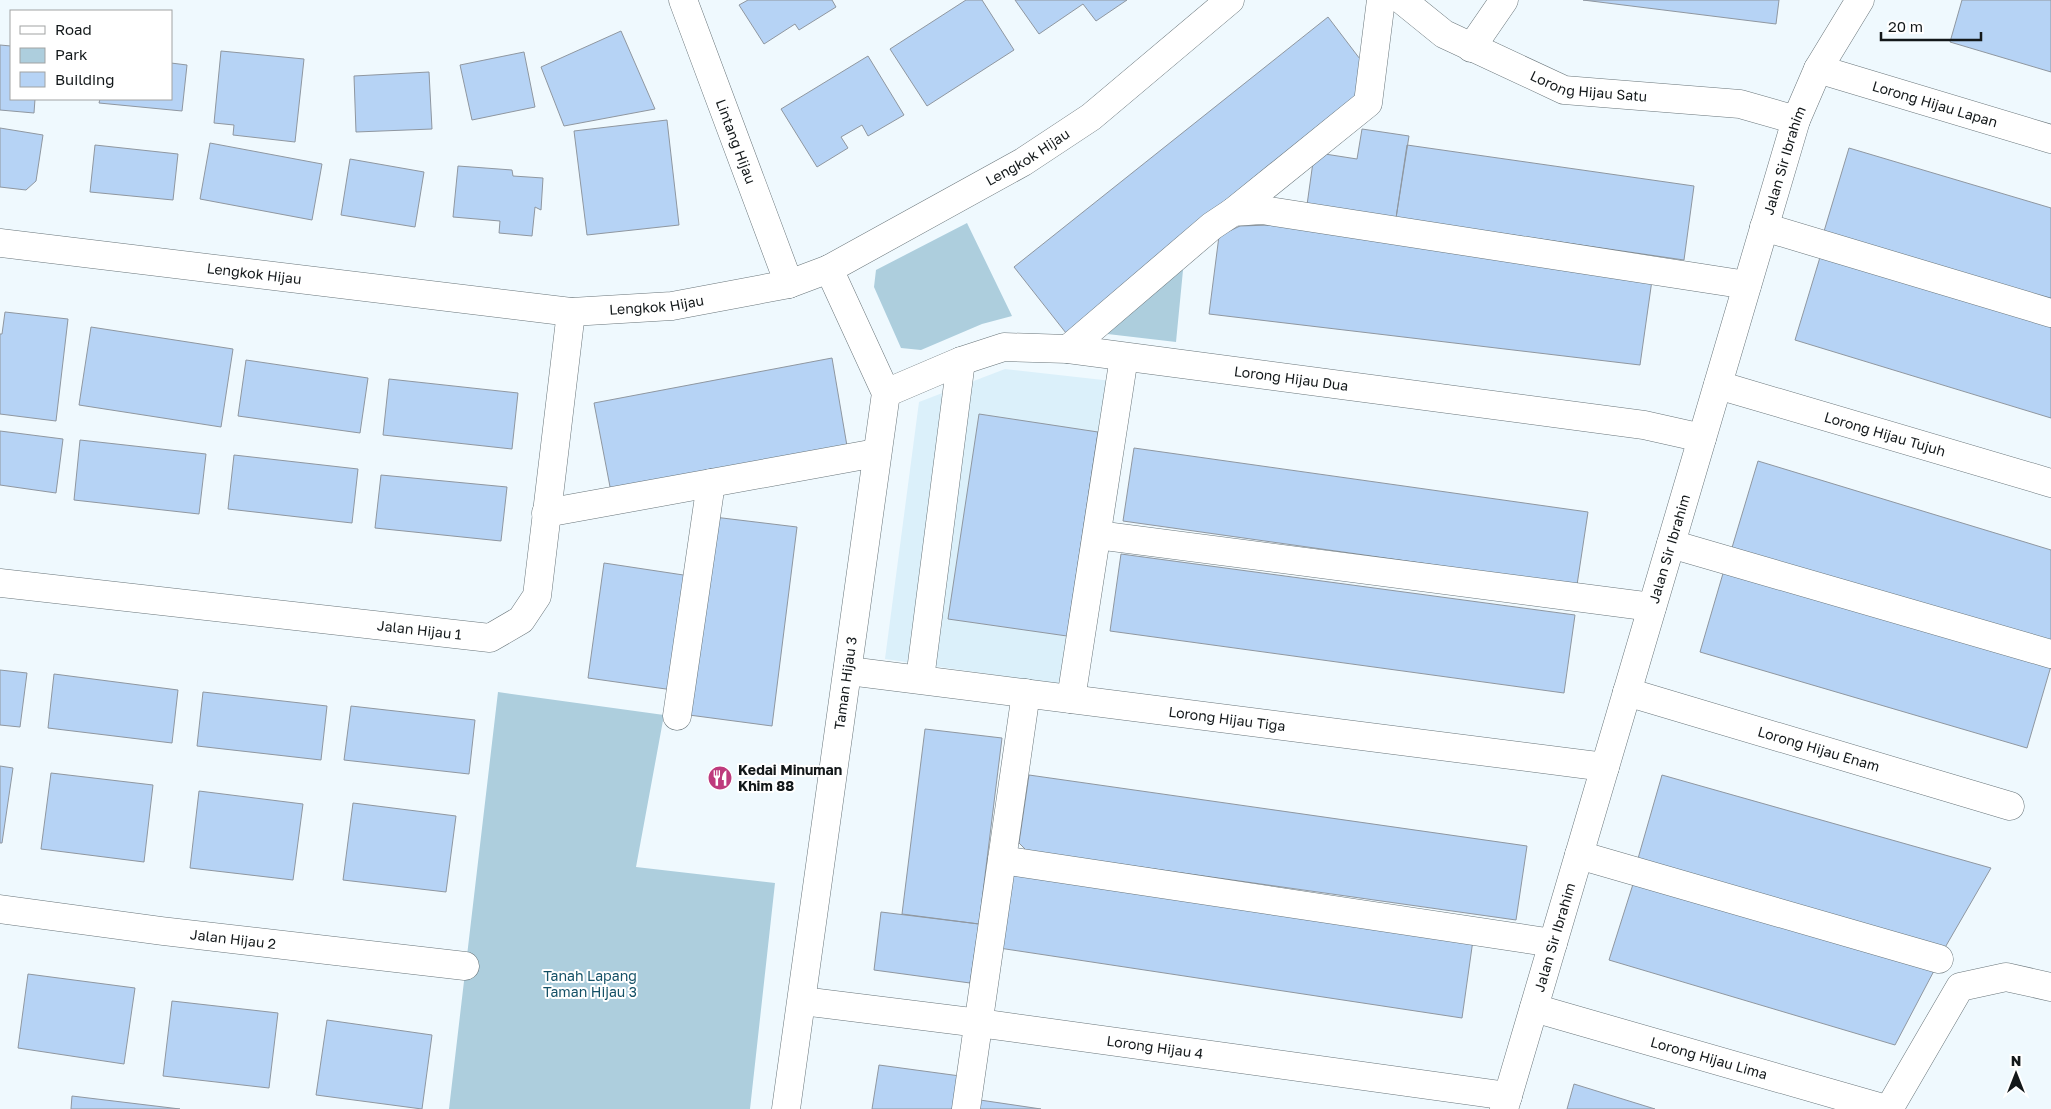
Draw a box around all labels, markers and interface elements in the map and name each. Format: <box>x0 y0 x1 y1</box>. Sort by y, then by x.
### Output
legend <box>10 10 172 100</box>
scale bar <box>1881 10 1981 42</box>
text: 20 m <box>1888 17 1923 35</box>
text: Road <box>55 20 92 38</box>
text: Park <box>55 45 88 63</box>
street label: Lorong Hijau Satu <box>1528 66 1648 105</box>
text: Building <box>55 70 115 88</box>
street label: Lorong Hijau Lapan <box>1870 77 2000 130</box>
street label: Lintang Hijau <box>713 97 760 186</box>
street label: Jalan Sir Ibrahim <box>1759 103 1809 217</box>
street label: Lengkok Hijau <box>983 125 1072 189</box>
street label: Lengkok Hijau <box>206 259 303 287</box>
street label: Lengkok Hijau <box>609 291 705 318</box>
street label: Lorong Hijau Dua <box>1233 362 1349 394</box>
street label: Lorong Hijau Tujuh <box>1822 408 1948 460</box>
street label: Jalan Sir Ibrahim <box>1645 492 1693 605</box>
street label: Jalan Hijau 1 <box>376 616 463 643</box>
street label: Taman Hijau 3 <box>830 635 860 731</box>
street label: Lorong Hijau Tiga <box>1168 703 1287 734</box>
street label: Lorong Hijau Enam <box>1756 722 1882 775</box>
place label: Kedai Minuman Khim 88 <box>738 761 842 794</box>
restaurant icon: Kedai Minuman Khim 88 <box>707 765 733 791</box>
street label: Jalan Sir Ibrahim <box>1530 881 1578 994</box>
street label: Jalan Hijau 2 <box>189 925 277 952</box>
park label: Tanah Lapang Taman Hijau 3 <box>543 967 637 1000</box>
street label: Lorong Hijau 4 <box>1106 1032 1204 1062</box>
street label: Lorong Hijau Lima <box>1649 1033 1770 1083</box>
north arrow <box>1991 1049 2041 1099</box>
text: N <box>2011 1052 2021 1069</box>

